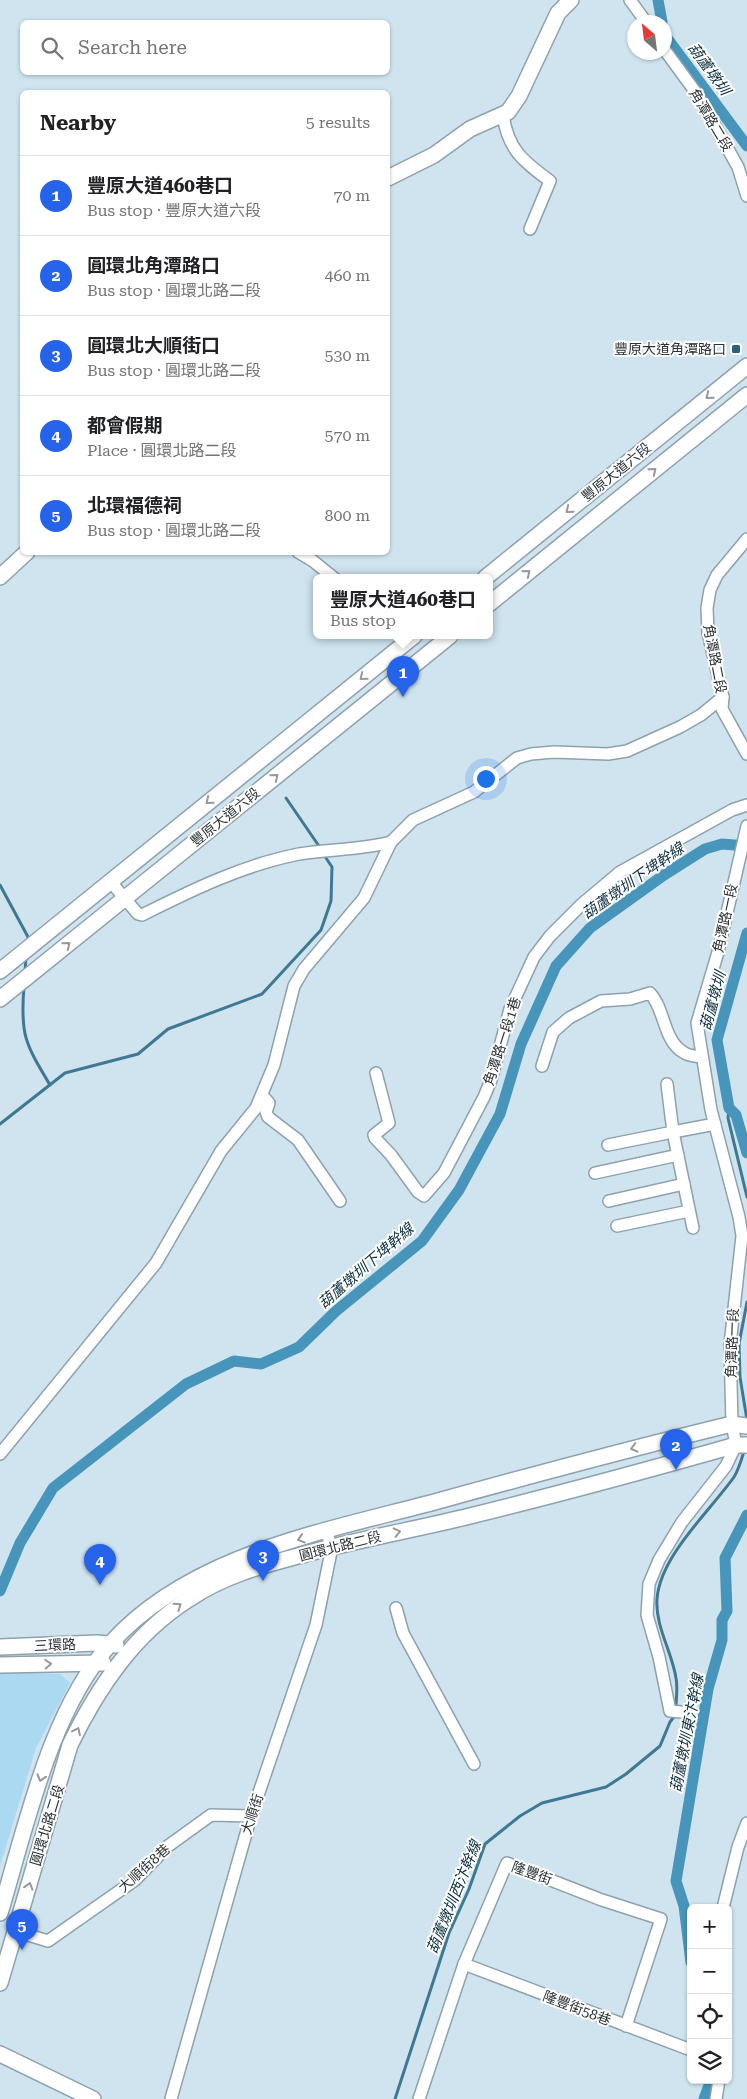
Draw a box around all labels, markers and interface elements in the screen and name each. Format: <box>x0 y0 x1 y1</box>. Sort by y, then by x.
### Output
north arrow <box>627 15 672 60</box>
search box <box>20 20 390 75</box>
icon: search <box>38 34 66 62</box>
text: Search here <box>78 36 187 59</box>
water label: 葫蘆墩圳 <box>684 39 735 100</box>
street label: 角潭路二段 <box>686 86 736 154</box>
text: Nearby <box>40 111 116 135</box>
text: 5 results <box>306 113 370 132</box>
text: 豐原大道460巷口 <box>87 174 233 197</box>
text: 1 <box>52 186 60 205</box>
text: 70 m <box>333 186 370 205</box>
text: Bus stop · 豐原大道六段 <box>87 201 261 220</box>
text: 圓環北角潭路口 <box>87 254 220 277</box>
text: 2 <box>52 266 60 285</box>
text: 460 m <box>324 266 370 285</box>
text: Bus stop · 圓環北路二段 <box>87 281 261 300</box>
text: 圓環北大順街口 <box>87 334 220 357</box>
place label: 豐原大道角潭路口 <box>614 341 726 357</box>
marker: 豐原大道角潭路口 <box>730 343 742 355</box>
text: 3 <box>52 346 60 365</box>
text: 530 m <box>324 346 370 365</box>
text: Bus stop · 圓環北路二段 <box>87 361 261 380</box>
one-way arrow <box>705 391 714 400</box>
text: 都會假期 <box>87 414 163 437</box>
text: 4 <box>52 426 60 445</box>
text: 570 m <box>324 426 370 445</box>
street label: 豐原大道六段 <box>578 439 654 505</box>
text: Place · 圓環北路二段 <box>87 441 237 460</box>
one-way arrow <box>647 468 656 476</box>
text: 北環福德祠 <box>87 494 182 517</box>
one-way arrow <box>566 504 575 512</box>
text: 5 <box>52 506 60 525</box>
text: 800 m <box>324 506 370 525</box>
text: Bus stop · 圓環北路二段 <box>87 521 261 540</box>
one-way arrow <box>521 571 530 579</box>
popup <box>313 574 493 639</box>
text: 豐原大道460巷口 <box>330 588 476 611</box>
text: Bus stop <box>330 611 396 630</box>
street label: 角潭路二段 <box>700 623 730 695</box>
pin: 1 <box>387 656 419 697</box>
one-way arrow <box>360 672 369 680</box>
your location <box>473 766 499 792</box>
one-way arrow <box>269 774 278 782</box>
street label: 豐原大道六段 <box>187 784 263 850</box>
one-way arrow <box>205 795 214 804</box>
water label: 葫蘆墩圳下埤幹線 <box>579 838 689 923</box>
street label: 角潭路一段 <box>710 882 740 954</box>
one-way arrow <box>61 942 71 951</box>
water label: 葫蘆墩圳 <box>697 968 730 1032</box>
street label: 角潭路一段1巷 <box>480 995 524 1087</box>
water label: 葫蘆墩圳下埤幹線 <box>315 1219 419 1312</box>
street label: 角潭路一段 <box>723 1308 741 1378</box>
pin: 2 <box>660 1429 692 1470</box>
one-way arrow <box>629 1442 638 1453</box>
one-way arrow <box>392 1527 401 1538</box>
street label: 圓環北路二段 <box>297 1528 383 1564</box>
one-way arrow <box>297 1534 305 1544</box>
pin: 3 <box>247 1540 279 1581</box>
pin: 4 <box>84 1544 116 1585</box>
one-way arrow <box>172 1603 182 1612</box>
street label: 三環路 <box>34 1636 76 1654</box>
one-way arrow <box>45 1658 53 1669</box>
water label: 葫蘆墩圳東汴幹線 <box>667 1670 708 1794</box>
one-way arrow <box>71 1727 81 1736</box>
one-way arrow <box>37 1773 47 1781</box>
street label: 圓環北路二段 <box>27 1782 67 1868</box>
street label: 大順街 <box>238 1792 266 1836</box>
water label: 葫蘆燉圳西汴幹線 <box>423 1836 486 1956</box>
street label: 大順街8巷 <box>115 1841 173 1895</box>
street label: 隆豐街 <box>510 1858 554 1888</box>
one-way arrow <box>23 1882 33 1891</box>
map controls <box>687 1904 732 2084</box>
button: + <box>687 1904 732 1949</box>
pin: 5 <box>6 1909 38 1950</box>
button: − <box>687 1949 732 1994</box>
street label: 隆豐街58巷 <box>541 1988 613 2028</box>
button: locate <box>687 1994 732 2039</box>
button: layers <box>687 2039 732 2084</box>

